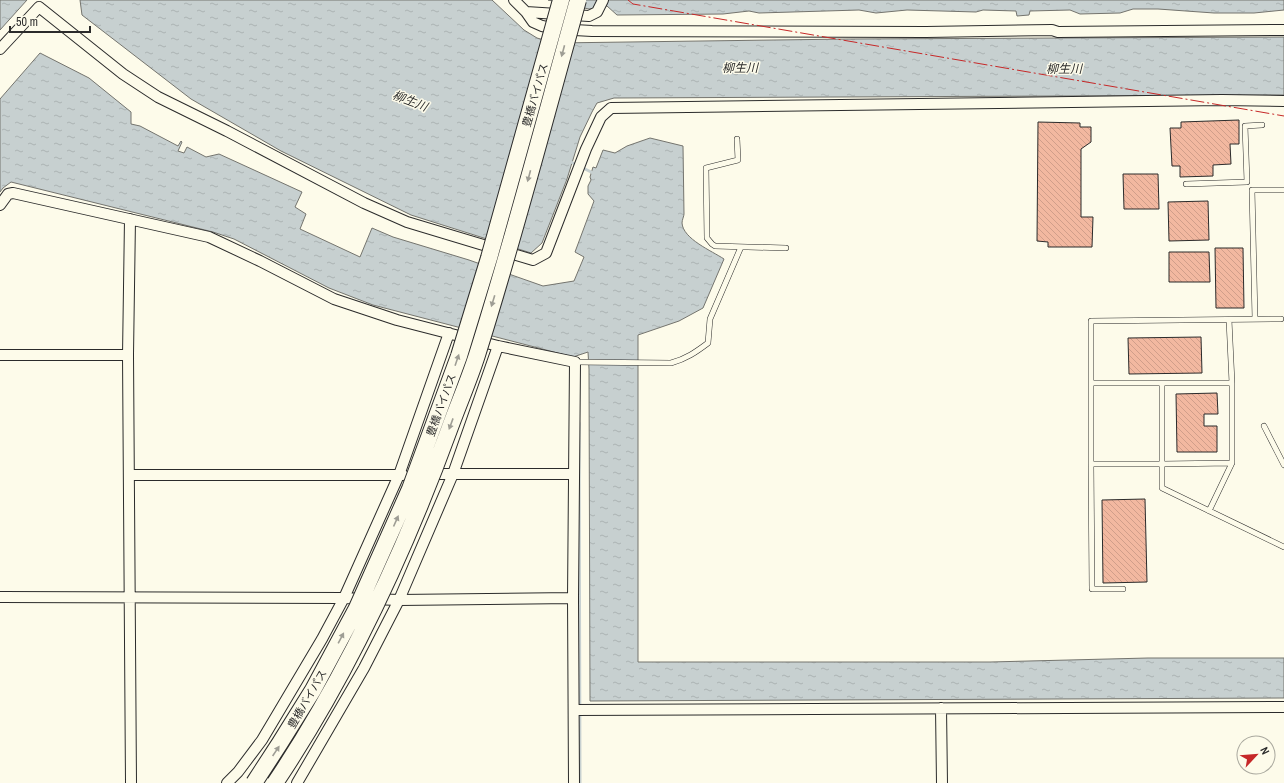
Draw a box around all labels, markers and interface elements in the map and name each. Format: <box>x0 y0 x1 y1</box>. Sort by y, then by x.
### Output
scale bar <box>10 8 90 34</box>
text: 50 m <box>16 14 38 30</box>
one-way arrow <box>560 45 566 57</box>
water label: 柳生川 <box>722 60 760 76</box>
street label: 豊橋バイパス <box>519 61 551 129</box>
water label: 柳生川 <box>1046 61 1084 77</box>
water label: 柳生川 <box>390 87 432 116</box>
one-way arrow <box>526 171 532 183</box>
one-way arrow <box>490 296 496 308</box>
one-way arrow <box>454 353 460 365</box>
street label: 豊橋バイパス <box>423 372 459 438</box>
one-way arrow <box>448 419 454 431</box>
one-way arrow <box>393 515 399 526</box>
one-way arrow <box>338 632 344 644</box>
street label: 豊橋バイパス <box>284 667 330 731</box>
north arrow <box>1236 735 1276 775</box>
one-way arrow <box>272 745 280 756</box>
text: N <box>1257 745 1273 757</box>

